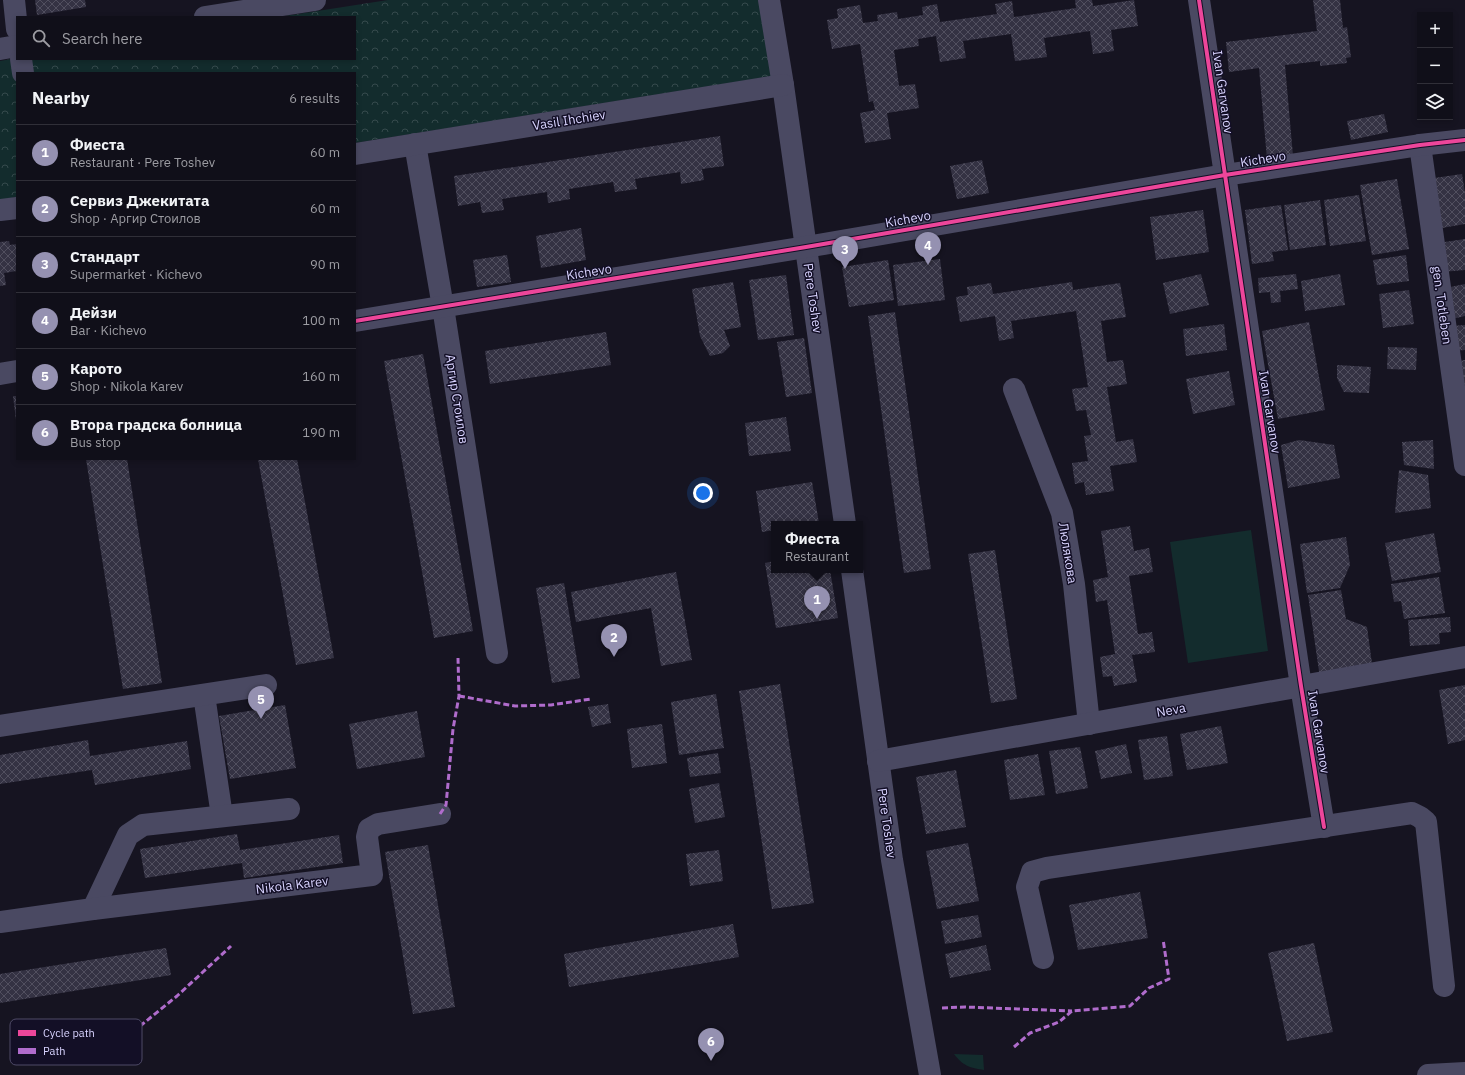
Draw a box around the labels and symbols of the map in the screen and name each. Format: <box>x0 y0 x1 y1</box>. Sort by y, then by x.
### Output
street label: Ivan Garvanov <box>1209 49 1237 135</box>
street label: Vasil Ihchiev <box>531 106 607 134</box>
street label: Kichevo <box>1239 147 1287 171</box>
street label: Kichevo <box>884 207 932 231</box>
pin: 4 <box>915 232 941 265</box>
pin: 3 <box>832 236 858 269</box>
street label: Kichevo <box>565 260 613 284</box>
street label: Pere Toshev <box>800 262 826 335</box>
street label: gen. Totleben <box>1428 265 1456 345</box>
street label: Аргир Стоилов <box>442 353 472 445</box>
street label: Ivan Garvanov <box>1255 369 1285 455</box>
your location <box>693 483 713 503</box>
street label: Люлякова <box>1055 521 1081 585</box>
pin: 1 <box>804 586 830 619</box>
pin: 2 <box>601 624 627 657</box>
pin: 5 <box>248 686 274 719</box>
street label: Ivan Garvanov <box>1304 689 1334 775</box>
street label: Neva <box>1155 699 1187 721</box>
street label: Pere Toshev <box>874 787 900 860</box>
street label: Nikola Karev <box>255 872 330 898</box>
legend <box>10 1019 142 1065</box>
text: Cycle path <box>43 1026 95 1040</box>
pin: 6 <box>698 1028 724 1061</box>
text: Path <box>43 1044 66 1058</box>

